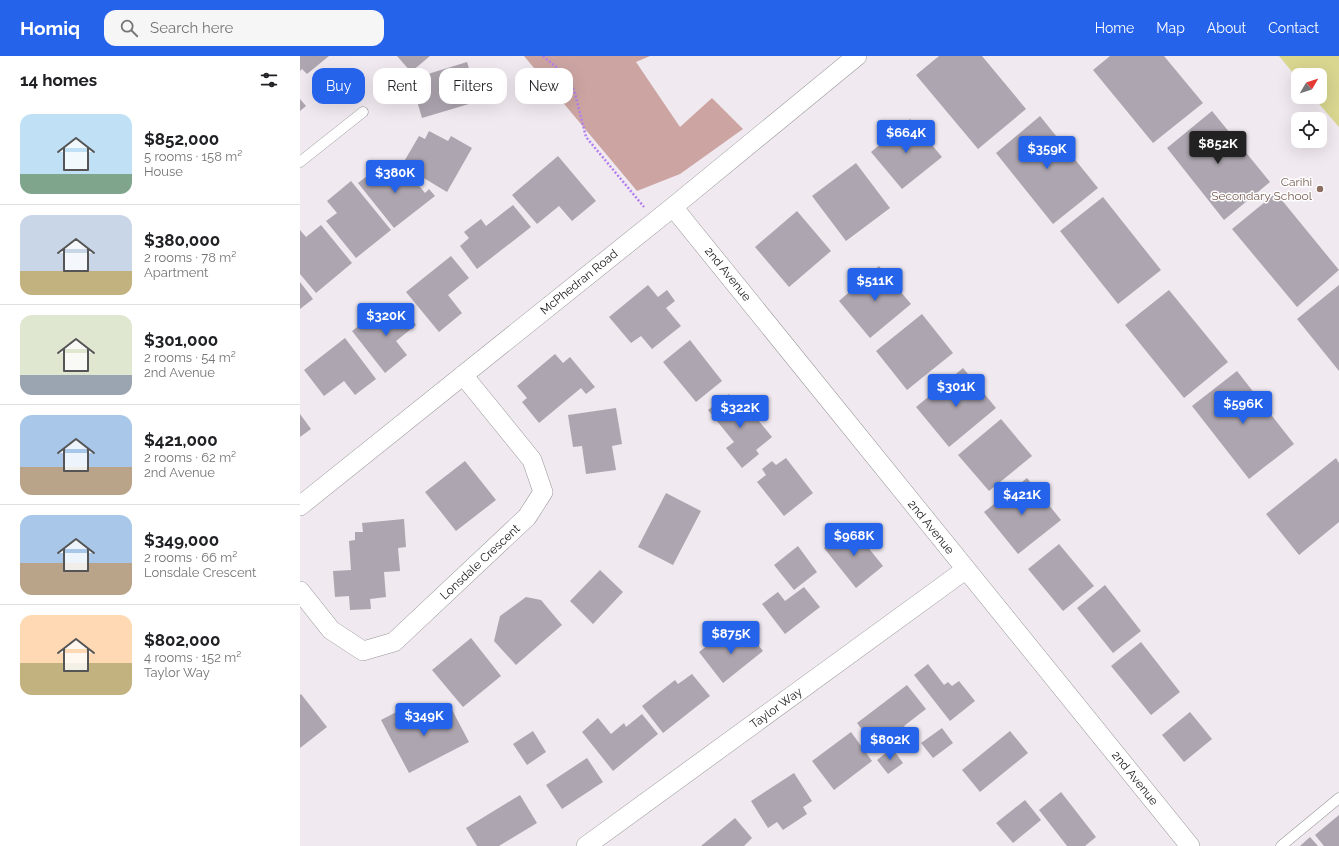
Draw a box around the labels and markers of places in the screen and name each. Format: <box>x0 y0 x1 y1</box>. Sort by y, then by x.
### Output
pin: $664K <box>878 120 934 154</box>
pin: $852K <box>1190 131 1246 165</box>
pin: $359K <box>1019 136 1075 170</box>
pin: $380K <box>367 160 423 194</box>
place label: Carihi Secondary School <box>1211 175 1313 203</box>
marker: Carihi Secondary School <box>1315 184 1325 194</box>
pin: $511K <box>847 268 903 302</box>
pin: $320K <box>358 303 414 337</box>
pin: $301K <box>928 374 984 408</box>
pin: $596K <box>1215 391 1271 425</box>
pin: $322K <box>712 395 768 429</box>
pin: $421K <box>994 482 1050 516</box>
pin: $968K <box>826 523 882 557</box>
pin: $875K <box>703 621 759 655</box>
pin: $349K <box>396 703 452 737</box>
pin: $802K <box>862 727 918 761</box>

